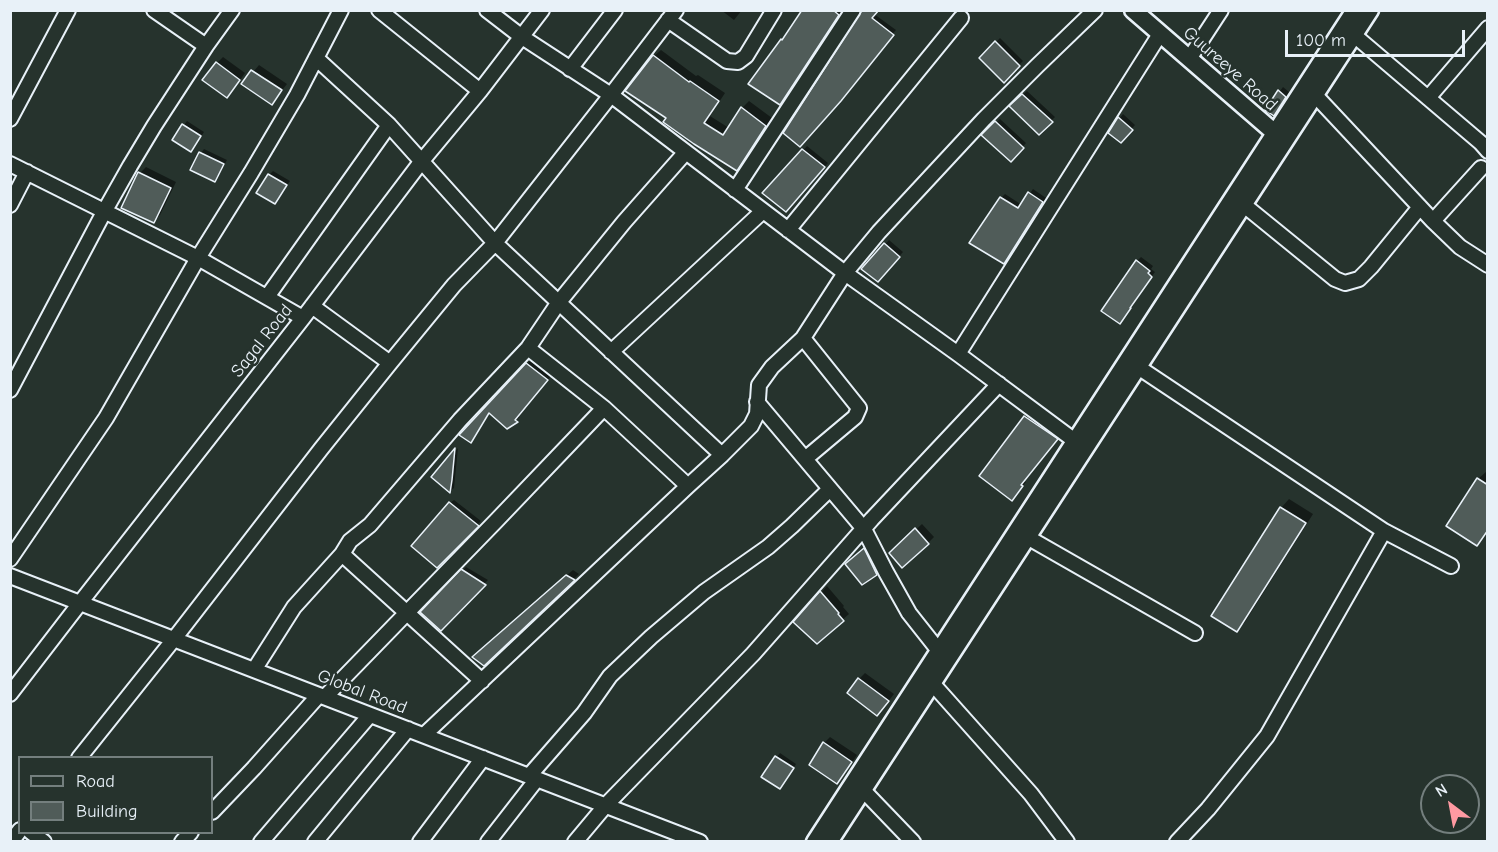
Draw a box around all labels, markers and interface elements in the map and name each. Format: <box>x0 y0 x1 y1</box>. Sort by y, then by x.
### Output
scale bar <box>1288 18 1468 56</box>
street label: Guureeye Road <box>1178 22 1282 116</box>
text: 100 m <box>1296 30 1346 51</box>
street label: Sagal Road <box>227 300 297 382</box>
street label: Global Road <box>314 665 410 719</box>
legend <box>18 756 213 834</box>
text: Road <box>76 771 115 792</box>
north arrow <box>1420 774 1480 834</box>
text: N <box>1432 780 1451 801</box>
text: Building <box>76 801 138 822</box>

